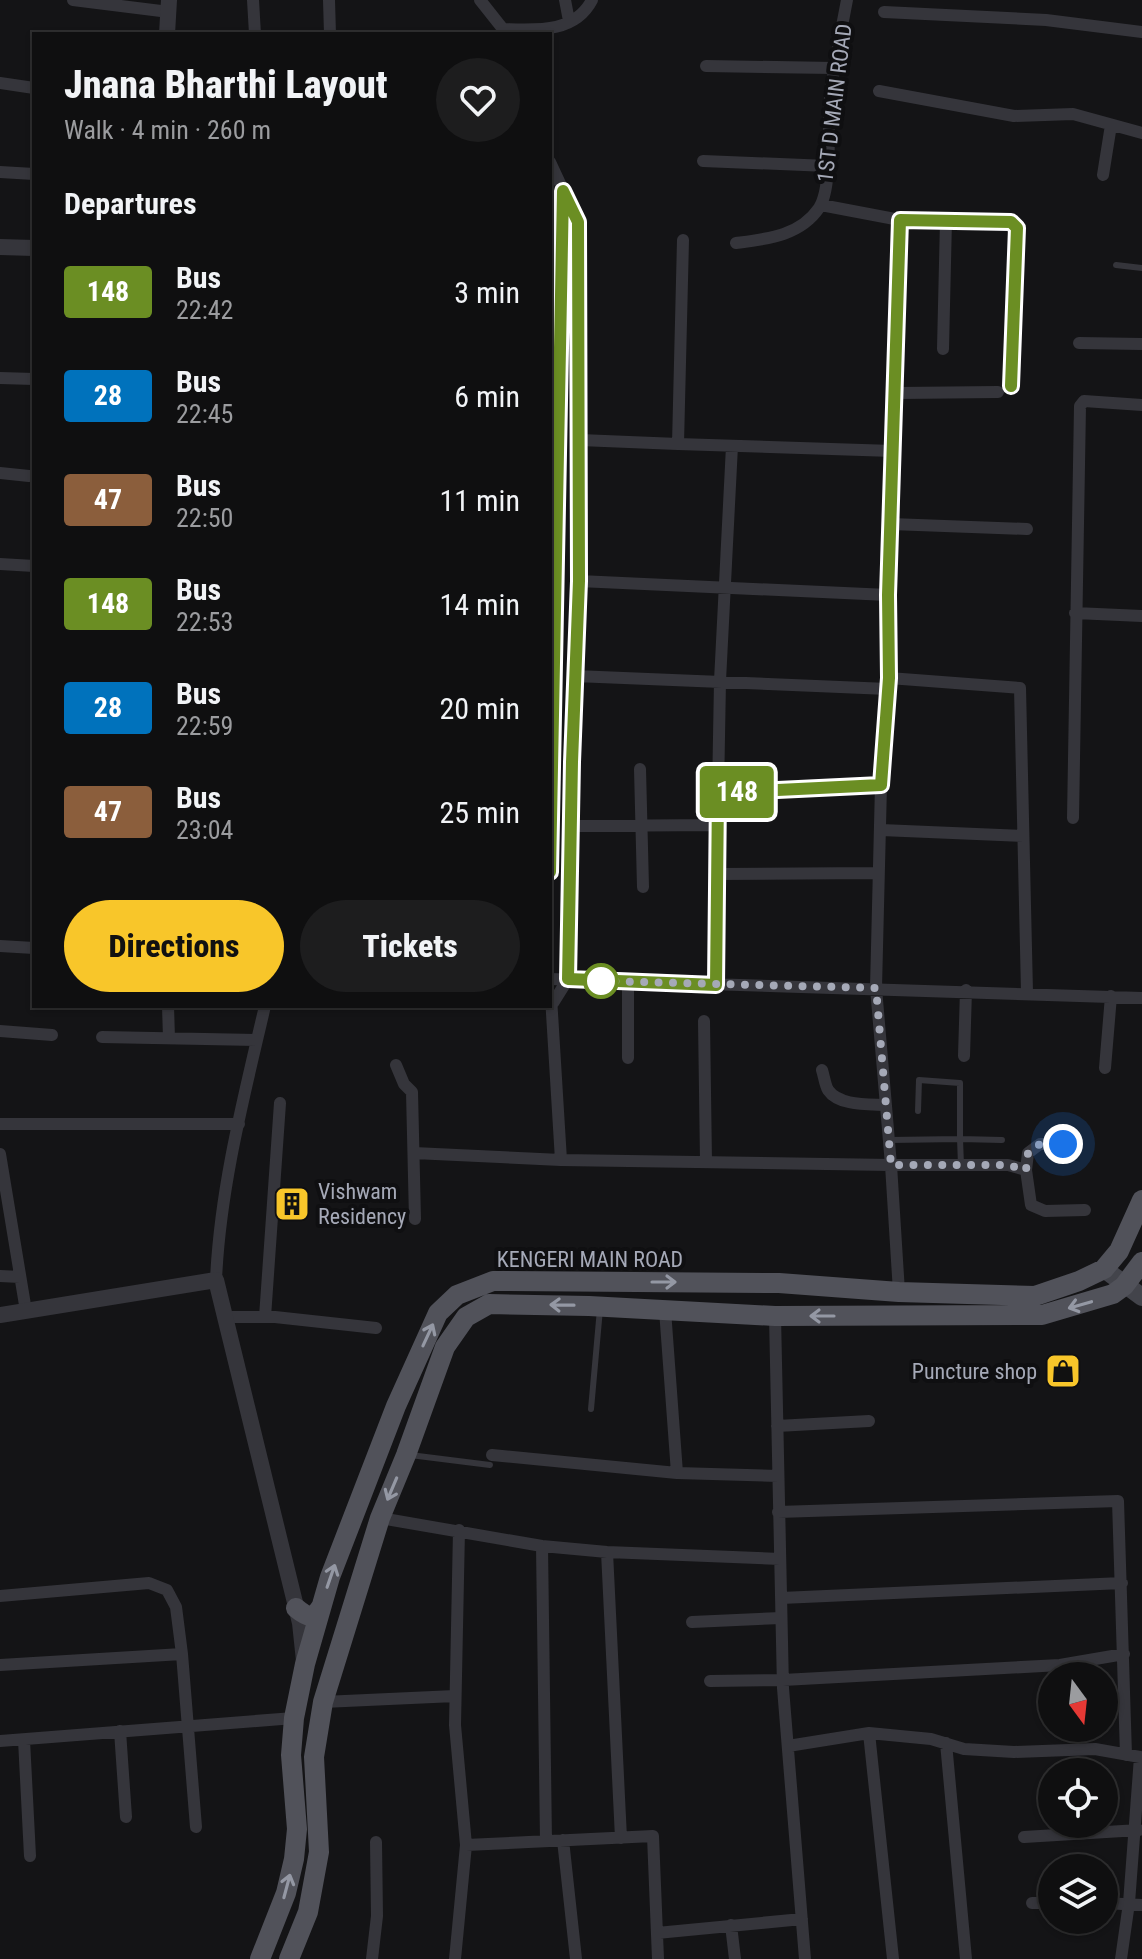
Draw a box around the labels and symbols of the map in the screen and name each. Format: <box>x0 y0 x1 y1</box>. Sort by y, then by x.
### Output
street label: 1ST D MAIN ROAD <box>812 22 857 184</box>
line badge: 148 <box>691 766 783 818</box>
unlabelled marker <box>584 964 618 998</box>
your location <box>1043 1124 1083 1164</box>
place label: Vishwam Residency <box>318 1179 406 1229</box>
building icon: Vishwam Residency <box>273 1185 311 1223</box>
street label: KENGERI MAIN ROAD <box>497 1247 683 1272</box>
one-way arrow <box>650 1275 677 1290</box>
one-way arrow <box>549 1297 576 1313</box>
one-way arrow <box>1068 1298 1094 1313</box>
one-way arrow <box>809 1308 836 1324</box>
one-way arrow <box>421 1323 436 1347</box>
shop icon: Puncture shop <box>1044 1352 1082 1390</box>
place label: Puncture shop <box>912 1359 1037 1384</box>
one-way arrow <box>384 1476 399 1501</box>
one-way arrow <box>325 1564 340 1589</box>
north arrow <box>1038 1662 1118 1742</box>
one-way arrow <box>280 1873 295 1899</box>

